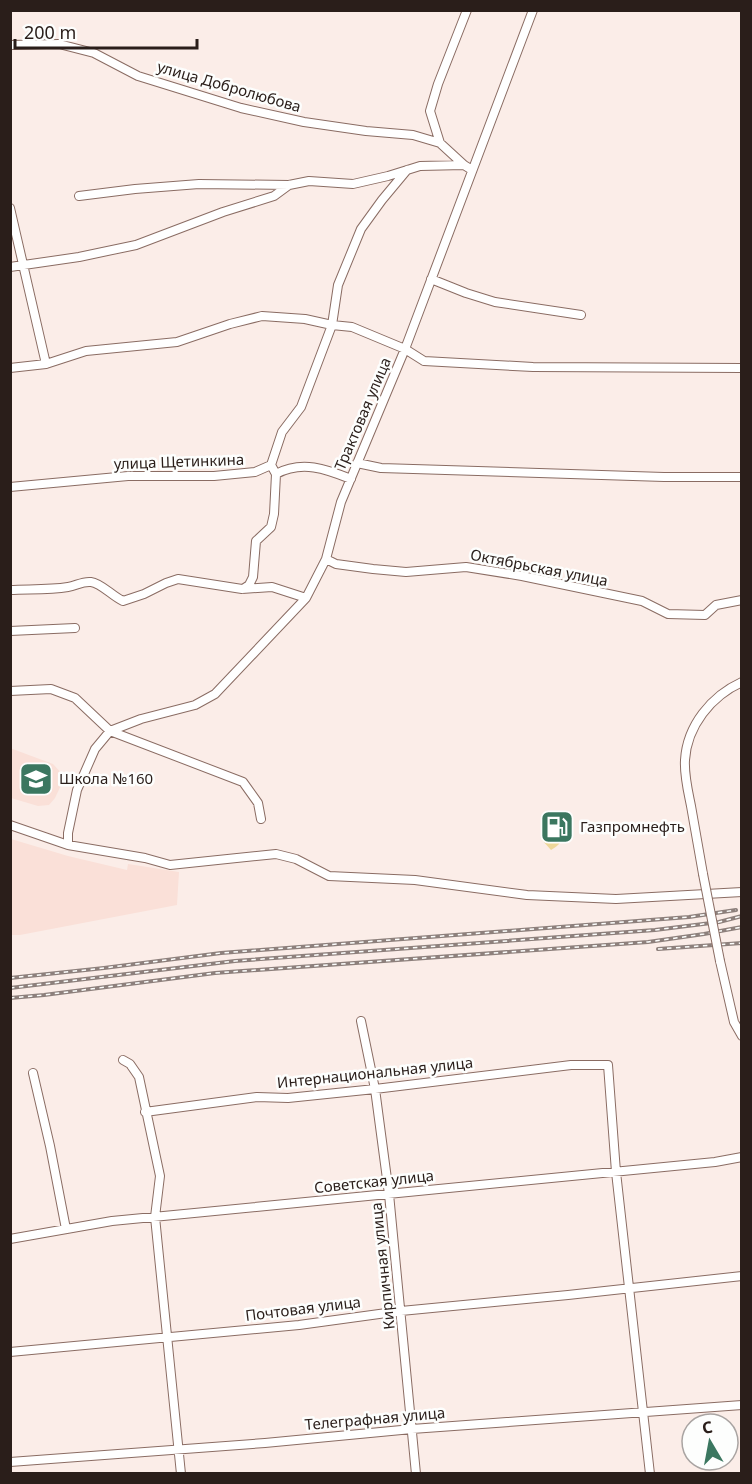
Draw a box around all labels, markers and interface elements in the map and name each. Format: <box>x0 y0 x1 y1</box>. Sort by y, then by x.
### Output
scale bar <box>15 12 196 50</box>
text: 200 m <box>24 20 76 44</box>
street label: улица Добролюбова <box>155 56 304 116</box>
street label: Трактовая улица <box>329 354 395 473</box>
street label: улица Щетинкина <box>114 449 244 473</box>
street label: Октябрьская улица <box>469 544 610 590</box>
school or university icon: Школа №160 <box>18 761 54 797</box>
place label: Школа №160 <box>59 768 153 788</box>
fuel station icon: Газпромнефть <box>539 809 575 845</box>
place label: Газпромнефть <box>580 816 685 836</box>
street label: Интернациональная улица <box>276 1052 474 1092</box>
street label: Советская улица <box>313 1165 435 1197</box>
street label: Кирпичная улица <box>365 1202 399 1331</box>
street label: Почтовая улица <box>244 1291 362 1325</box>
street label: Телеграфная улица <box>304 1402 446 1434</box>
north arrow <box>680 1412 740 1472</box>
text: С <box>700 1415 714 1439</box>

